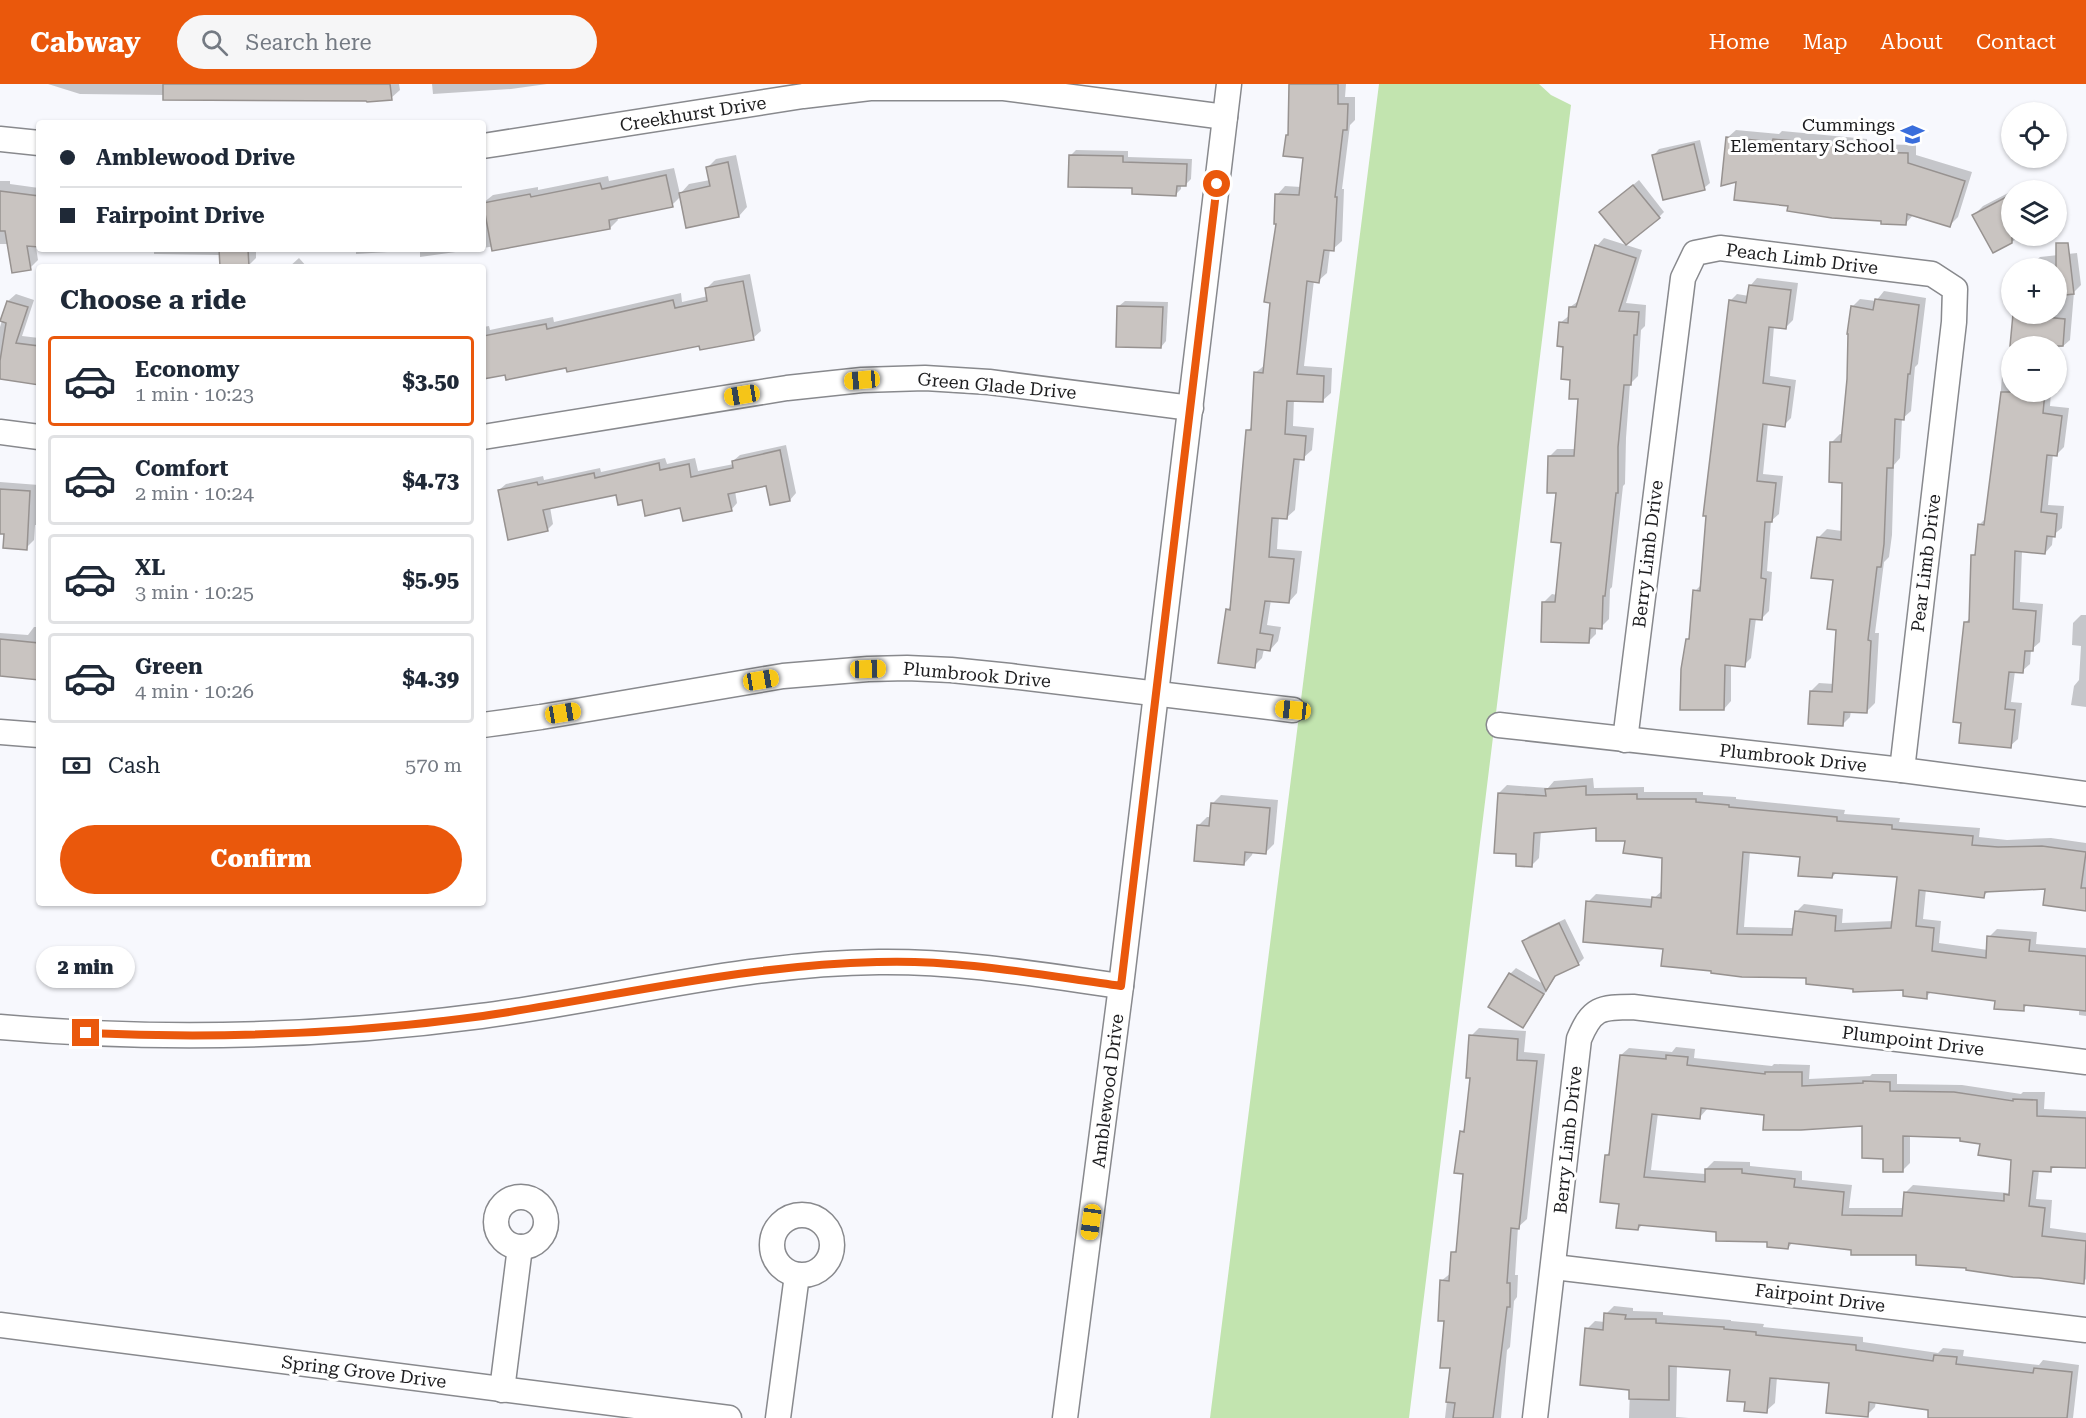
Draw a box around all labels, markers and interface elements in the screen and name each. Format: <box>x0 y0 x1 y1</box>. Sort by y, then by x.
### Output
search box <box>177 15 597 69</box>
text: Cabway <box>30 26 141 59</box>
icon: search <box>198 26 231 59</box>
text: Search here <box>246 30 372 55</box>
text: Home <box>1709 30 1770 54</box>
text: Map <box>1803 30 1848 54</box>
text: About <box>1881 30 1943 54</box>
text: Contact <box>1976 30 2056 54</box>
street label: Creekhurst Drive <box>618 92 768 135</box>
map controls <box>2001 102 2067 402</box>
button: locate <box>2001 102 2067 168</box>
place label: Cummings Elementary School <box>1730 114 1895 156</box>
school or university icon: Cummings Elementary School <box>1900 122 1926 148</box>
text: Amblewood Drive <box>96 145 295 170</box>
route start <box>1203 170 1230 197</box>
button: layers <box>2001 180 2067 246</box>
text: Fairpoint Drive <box>96 203 265 228</box>
street label: Peach Limb Drive <box>1725 239 1879 278</box>
button: + <box>2001 258 2067 324</box>
text: Choose a ride <box>60 284 246 316</box>
button: − <box>2001 336 2067 402</box>
icon: car <box>63 354 117 408</box>
text: Economy <box>135 357 239 382</box>
street label: Green Glade Drive <box>917 368 1077 403</box>
text: $3.50 <box>402 369 459 394</box>
car <box>843 369 881 391</box>
text: 1 min · 10:23 <box>135 382 254 406</box>
car <box>723 383 761 407</box>
icon: car <box>63 453 117 507</box>
text: Comfort <box>135 456 228 481</box>
text: $4.73 <box>402 468 459 493</box>
street label: Berry Limb Drive <box>1628 479 1667 629</box>
text: 2 min · 10:24 <box>135 481 254 505</box>
street label: Pear Limb Drive <box>1907 493 1944 633</box>
icon: car <box>63 552 117 606</box>
text: XL <box>135 555 165 580</box>
text: $5.95 <box>402 567 459 592</box>
text: 3 min · 10:25 <box>135 580 254 604</box>
icon: car <box>63 651 117 705</box>
text: Green <box>135 654 203 679</box>
street label: Plumbrook Drive <box>902 658 1052 691</box>
car <box>850 660 886 678</box>
text: $4.39 <box>402 666 459 691</box>
car <box>742 668 780 692</box>
text: 4 min · 10:26 <box>135 679 254 703</box>
car <box>1274 699 1312 721</box>
car <box>544 701 582 725</box>
street label: Plumbrook Drive <box>1718 739 1868 776</box>
icon: cash <box>60 749 93 782</box>
text: Cash <box>108 753 160 778</box>
text: 570 m <box>405 753 462 777</box>
button: Confirm <box>60 825 462 894</box>
callout: 2 min <box>36 946 136 988</box>
text: 2 min <box>57 955 114 979</box>
street label: Amblewood Drive <box>1088 1012 1127 1169</box>
route end <box>72 1019 99 1046</box>
street label: Plumpoint Drive <box>1841 1021 1985 1060</box>
street label: Berry Limb Drive <box>1549 1065 1586 1215</box>
car <box>1080 1203 1102 1241</box>
street label: Fairpoint Drive <box>1754 1279 1887 1316</box>
street label: Spring Grove Drive <box>280 1351 448 1392</box>

